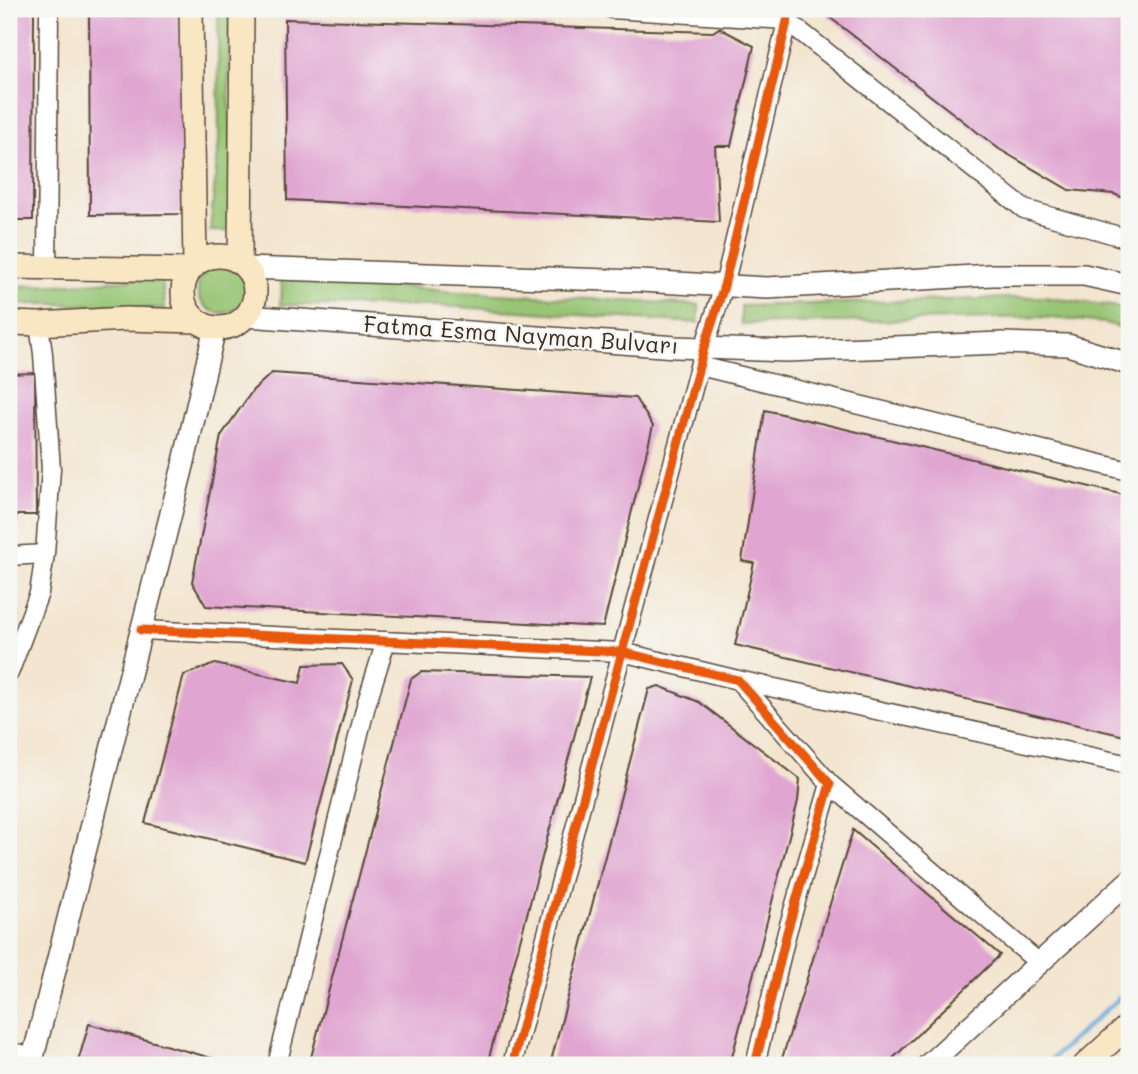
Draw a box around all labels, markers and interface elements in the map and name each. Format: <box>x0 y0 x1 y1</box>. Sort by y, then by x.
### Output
street label: Fatma Esma Nayman Bulvarı <box>363 308 680 360</box>

